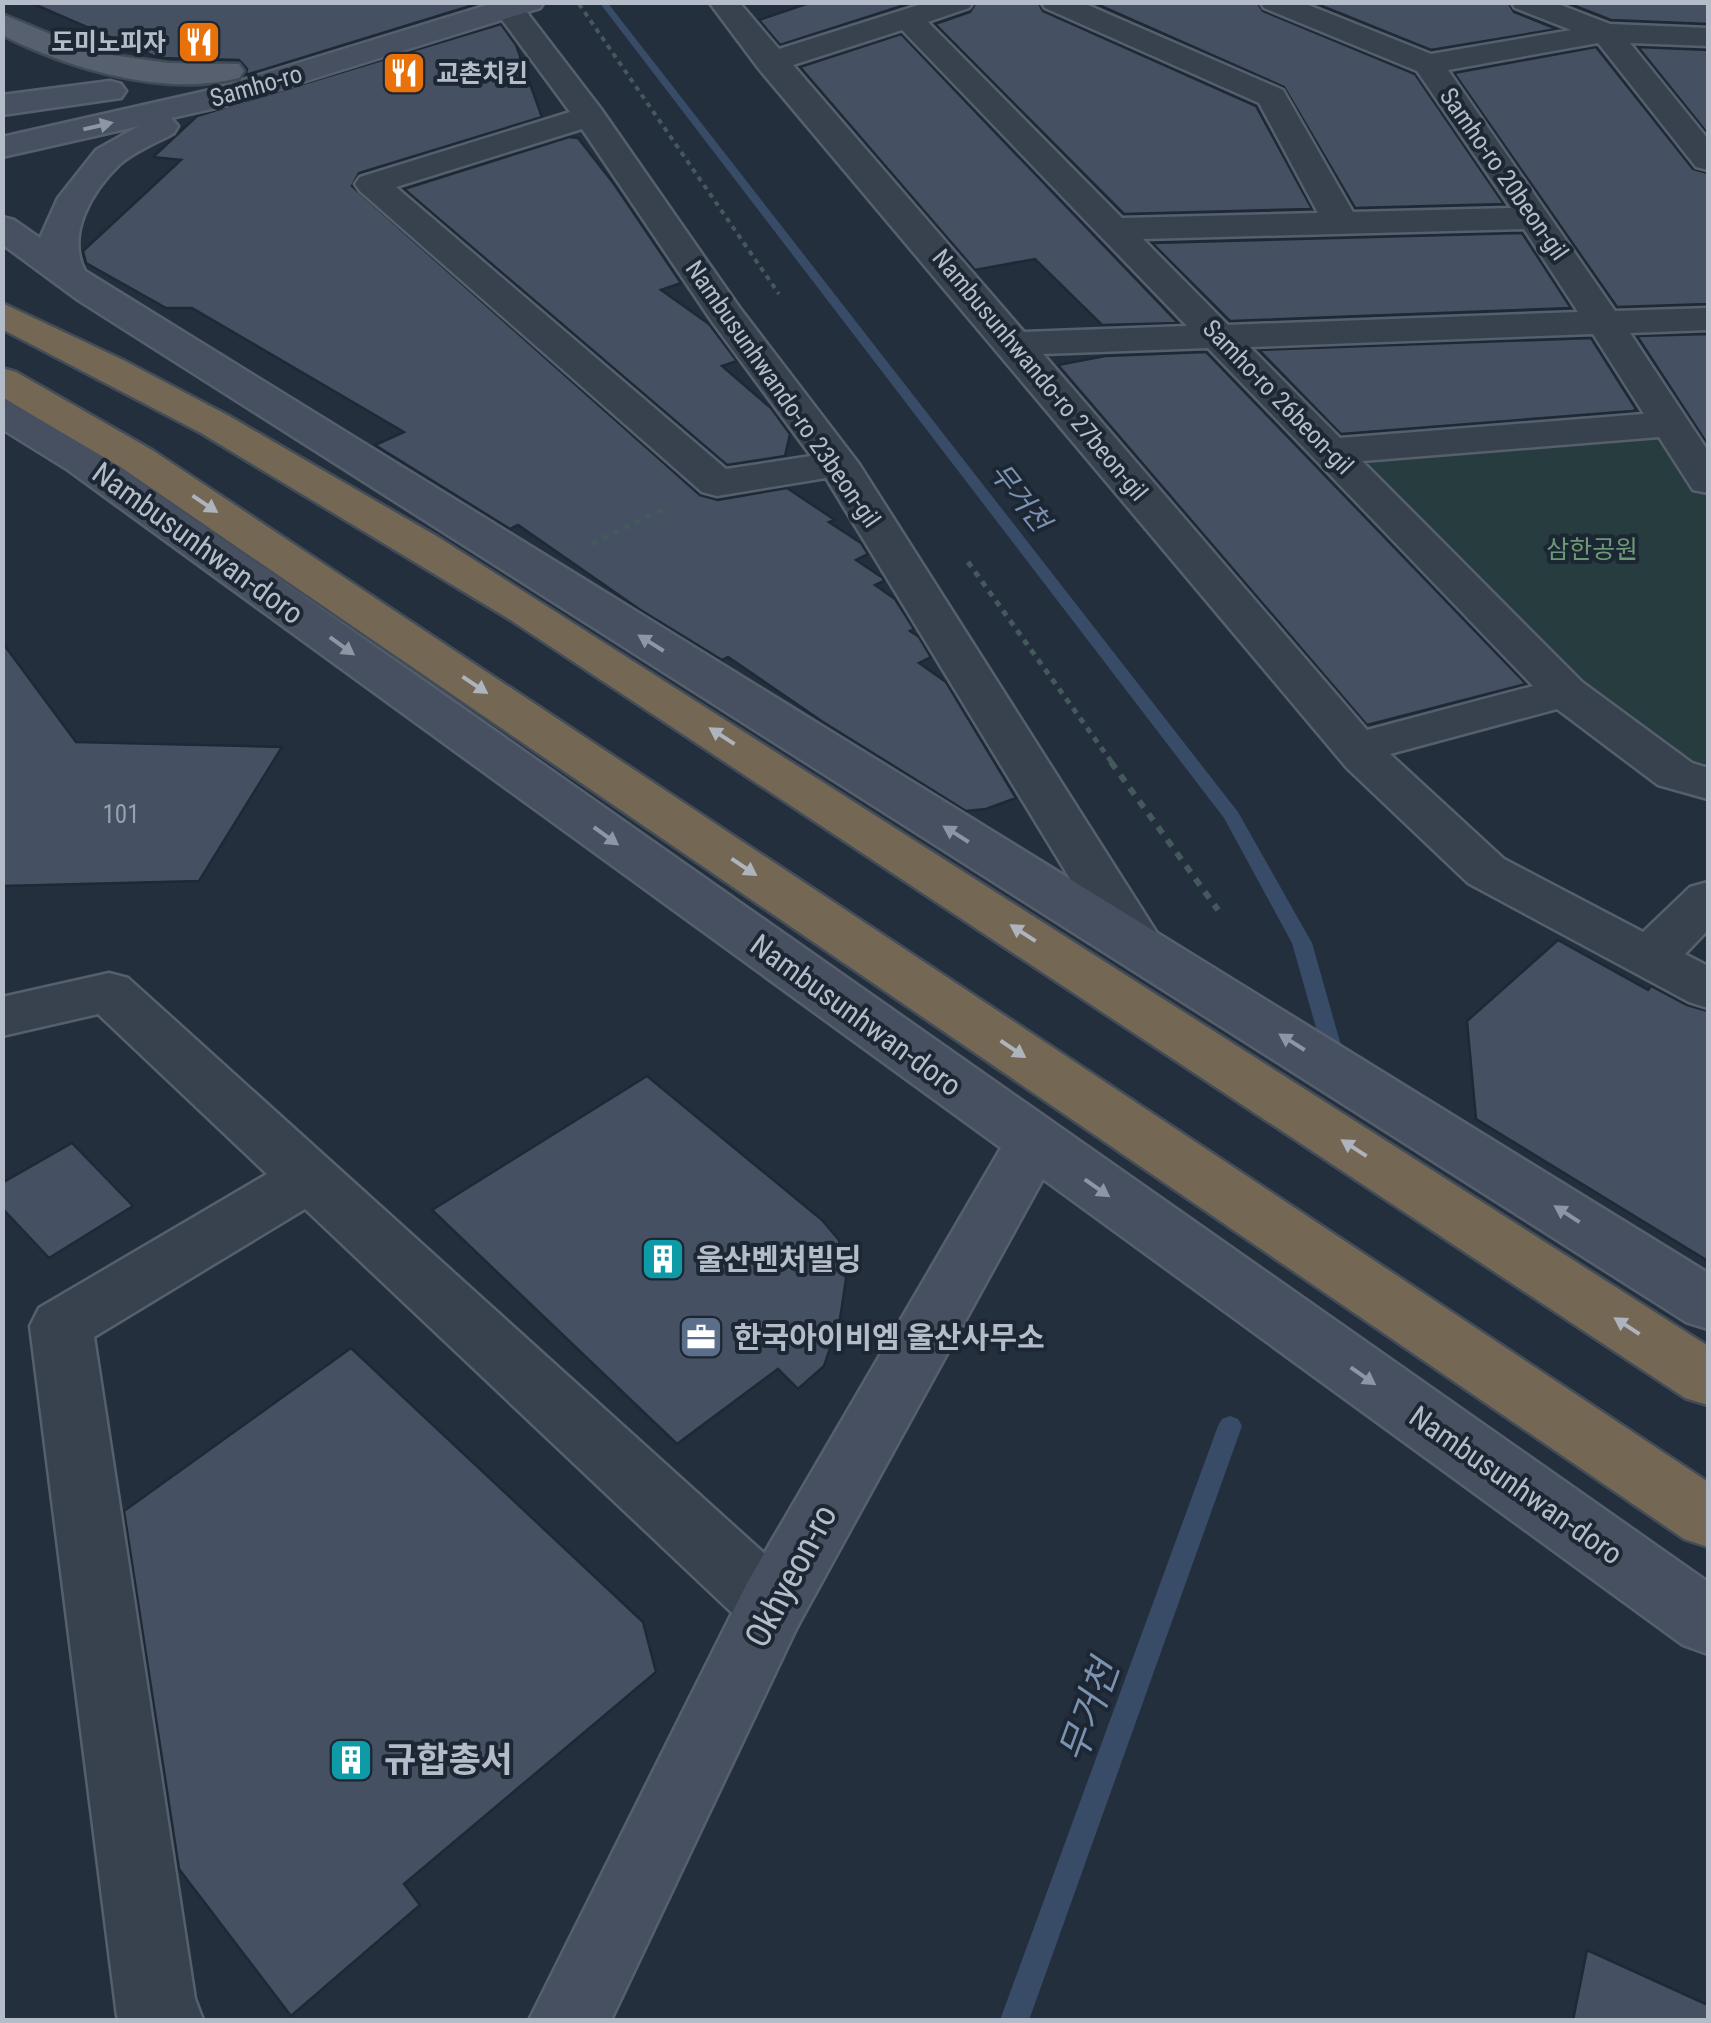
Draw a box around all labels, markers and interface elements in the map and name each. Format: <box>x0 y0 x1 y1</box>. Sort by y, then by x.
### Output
restaurant icon: 도미노피자 <box>176 19 222 65</box>
place label: 도미노피자 <box>51 28 166 57</box>
restaurant icon: 교촌치킨 <box>381 50 427 96</box>
street label: Samho-ro <box>207 59 305 113</box>
place label: 교촌치킨 <box>436 59 528 88</box>
street label: Samho-ro 20beon-gil <box>1434 82 1574 266</box>
one-way arrow <box>83 118 114 133</box>
street label: Nambusunhwando-ro 27beon-gil <box>926 244 1154 506</box>
street label: Nambusunhwando-ro 23beon-gil <box>680 255 886 533</box>
street label: Samho-ro 26beon-gil <box>1197 314 1359 480</box>
street label: Nambusunhwan-doro <box>86 455 310 631</box>
water label: 무거천 <box>983 456 1059 540</box>
one-way arrow <box>191 495 218 513</box>
park label: 삼한공원 <box>1546 535 1638 564</box>
one-way arrow <box>637 634 665 652</box>
one-way arrow <box>328 636 355 656</box>
one-way arrow <box>461 675 488 694</box>
one-way arrow <box>708 728 735 746</box>
house number: 101 <box>102 800 140 829</box>
one-way arrow <box>942 825 970 843</box>
one-way arrow <box>592 826 619 845</box>
one-way arrow <box>730 857 757 876</box>
one-way arrow <box>1010 924 1037 942</box>
street label: Nambusunhwan-doro <box>744 927 968 1103</box>
one-way arrow <box>1278 1034 1306 1051</box>
one-way arrow <box>1000 1039 1027 1058</box>
one-way arrow <box>1341 1140 1368 1158</box>
one-way arrow <box>1084 1178 1111 1197</box>
one-way arrow <box>1554 1206 1581 1224</box>
building icon: 울산벤처빌딩 <box>640 1236 686 1282</box>
place label: 울산벤처빌딩 <box>696 1242 862 1277</box>
office icon: 한국아이비엠 울산사무소 <box>678 1314 724 1360</box>
one-way arrow <box>1613 1317 1640 1335</box>
place label: 한국아이비엠 울산사무소 <box>734 1320 1045 1355</box>
one-way arrow <box>1349 1366 1376 1385</box>
street label: Nambusunhwan-doro <box>1403 1398 1629 1572</box>
street label: Okhyeon-ro <box>736 1498 846 1654</box>
water label: 무거천 <box>1050 1650 1129 1768</box>
building icon: 규합총서 <box>328 1737 374 1783</box>
place label: 규합총서 <box>384 1740 513 1781</box>

